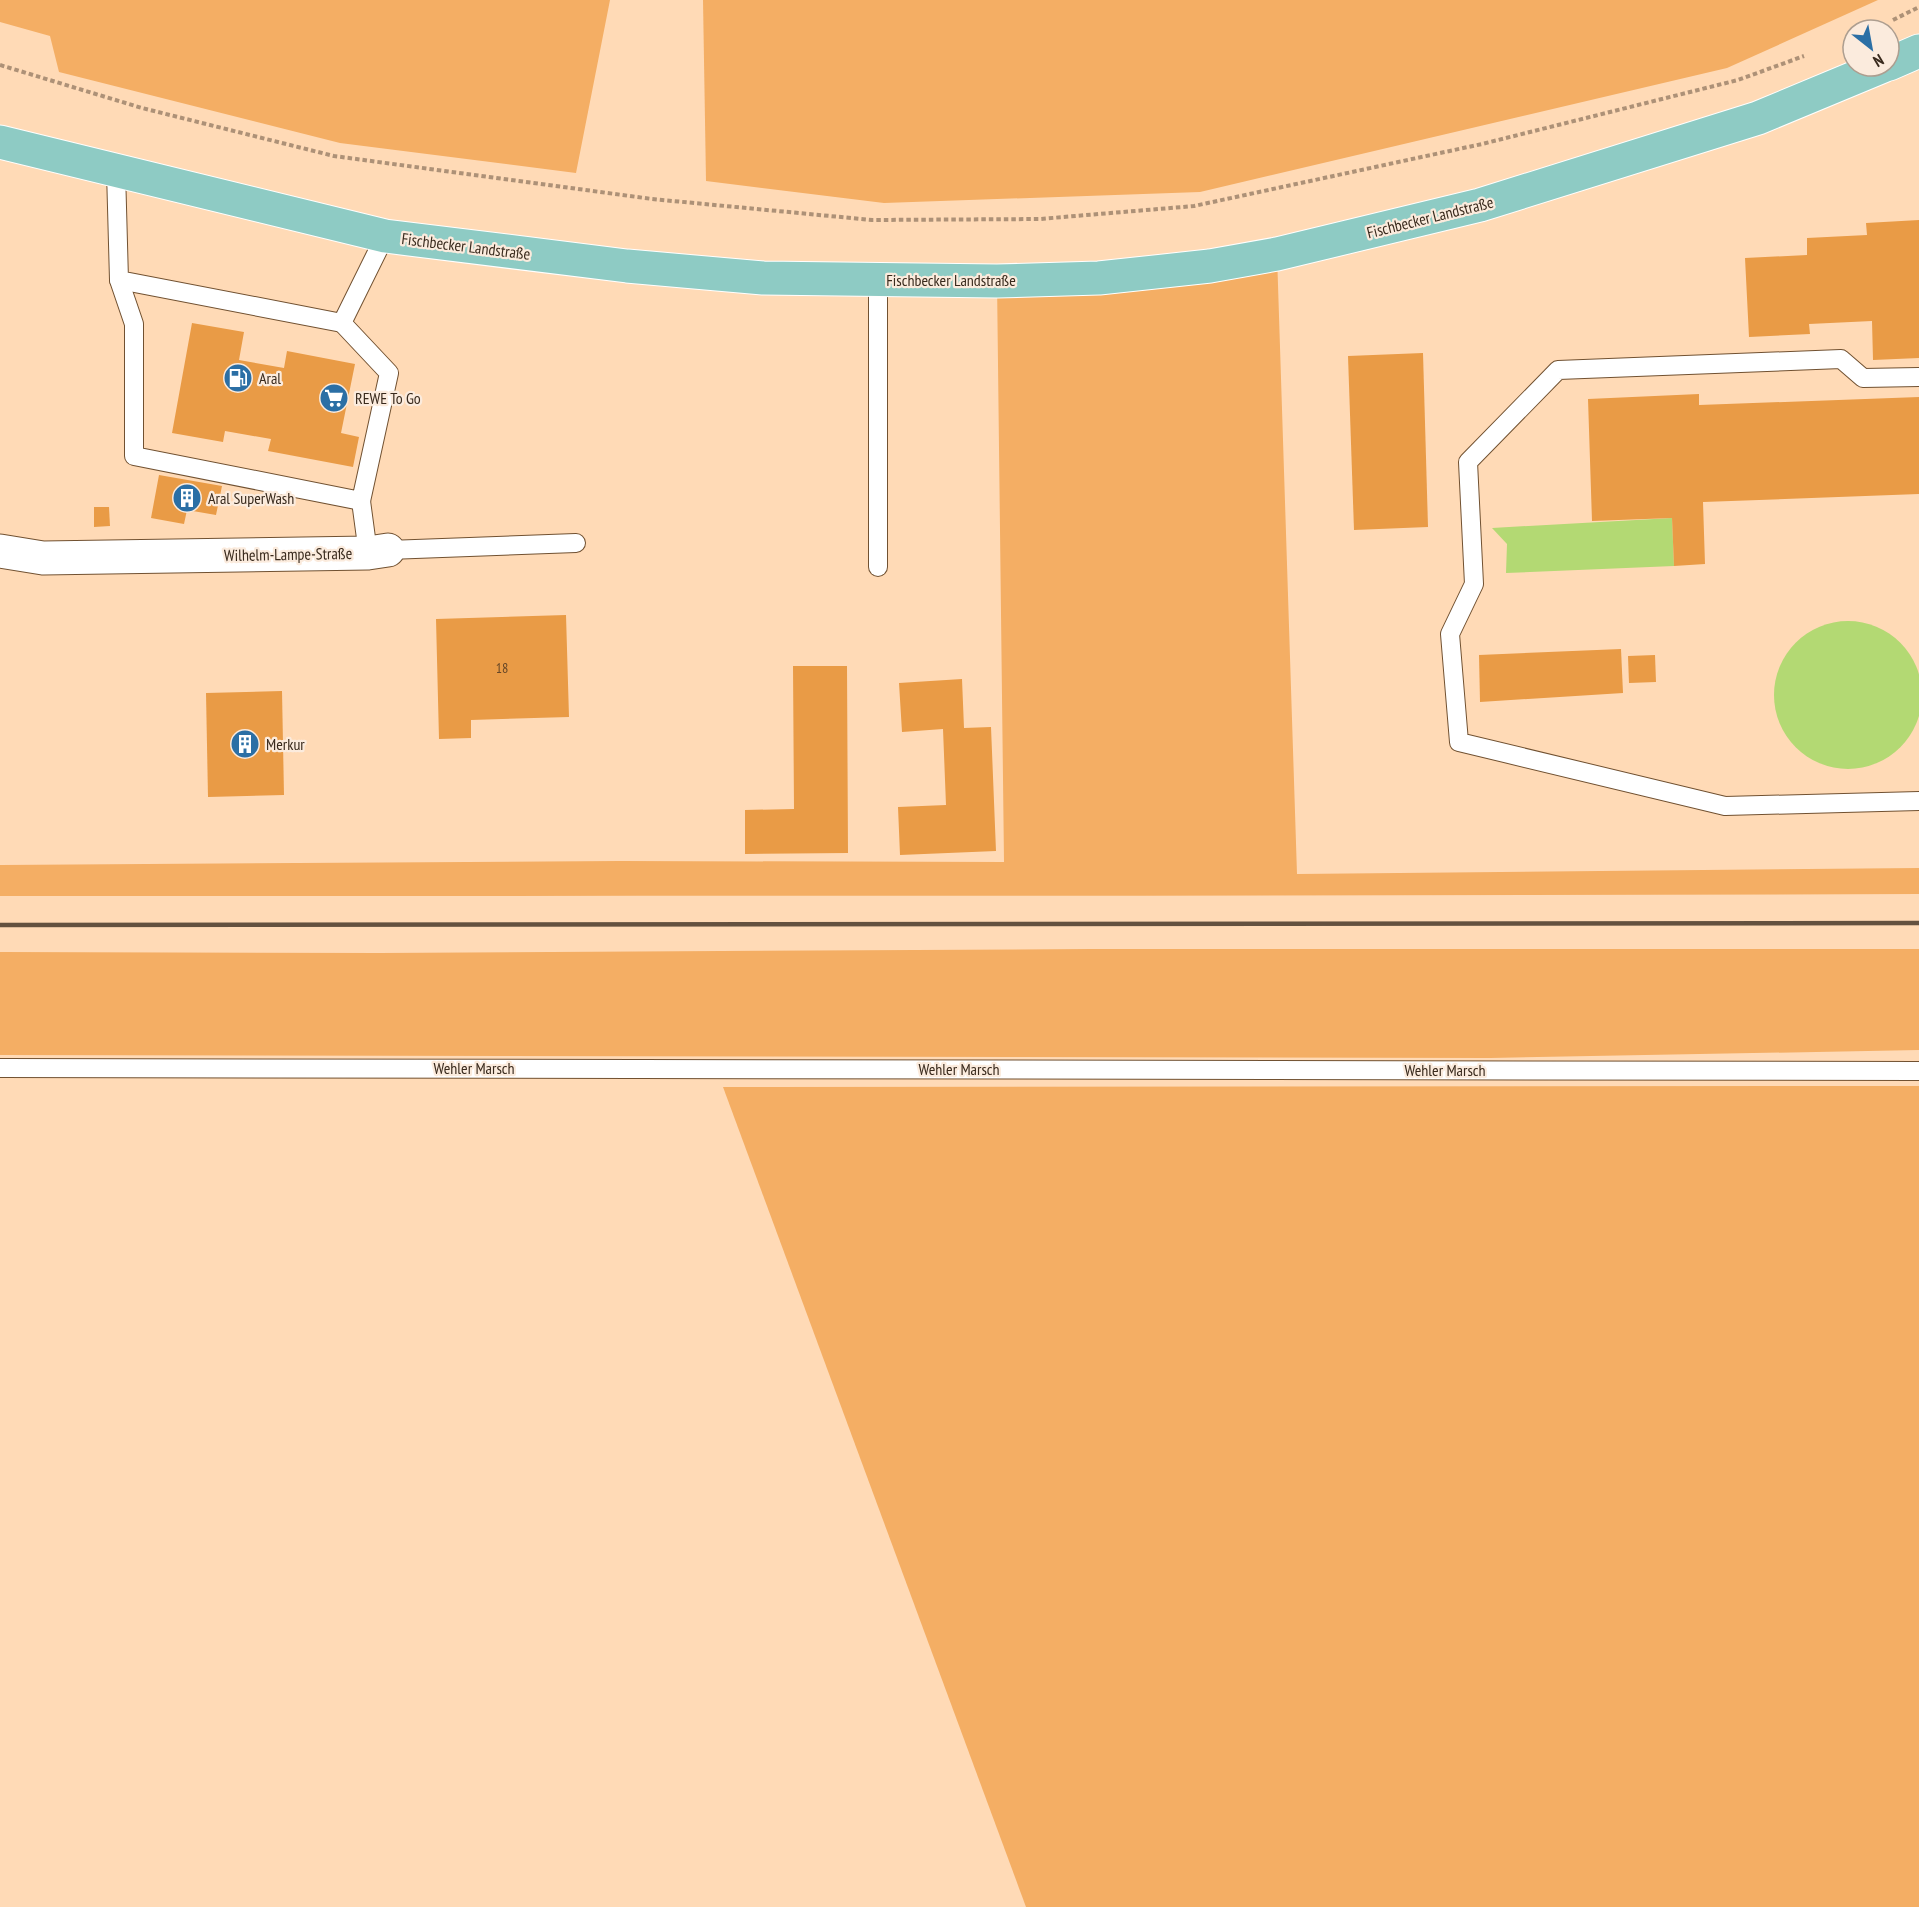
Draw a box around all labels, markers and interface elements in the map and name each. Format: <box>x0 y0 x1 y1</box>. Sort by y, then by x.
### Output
north arrow <box>1841 18 1901 78</box>
text: N <box>1870 50 1888 72</box>
street label: Fischbecker Landstraße <box>1365 192 1495 242</box>
street label: Fischbecker Landstraße <box>400 228 532 264</box>
street label: Fischbecker Landstraße <box>886 270 1016 290</box>
fuel station icon: Aral <box>222 362 254 394</box>
place label: Aral <box>259 368 281 388</box>
supermarket icon: REWE To Go <box>318 382 350 414</box>
place label: REWE To Go <box>355 388 421 408</box>
building icon: Aral SuperWash <box>171 482 203 514</box>
place label: Aral SuperWash <box>208 488 294 508</box>
street label: Wilhelm-Lampe-Straße <box>224 543 352 565</box>
house number: 18 <box>496 659 508 677</box>
building icon: Merkur <box>229 728 261 760</box>
place label: Merkur <box>266 734 305 754</box>
street label: Wehler Marsch <box>433 1058 515 1078</box>
street label: Wehler Marsch <box>918 1059 1000 1079</box>
street label: Wehler Marsch <box>1404 1060 1486 1080</box>

